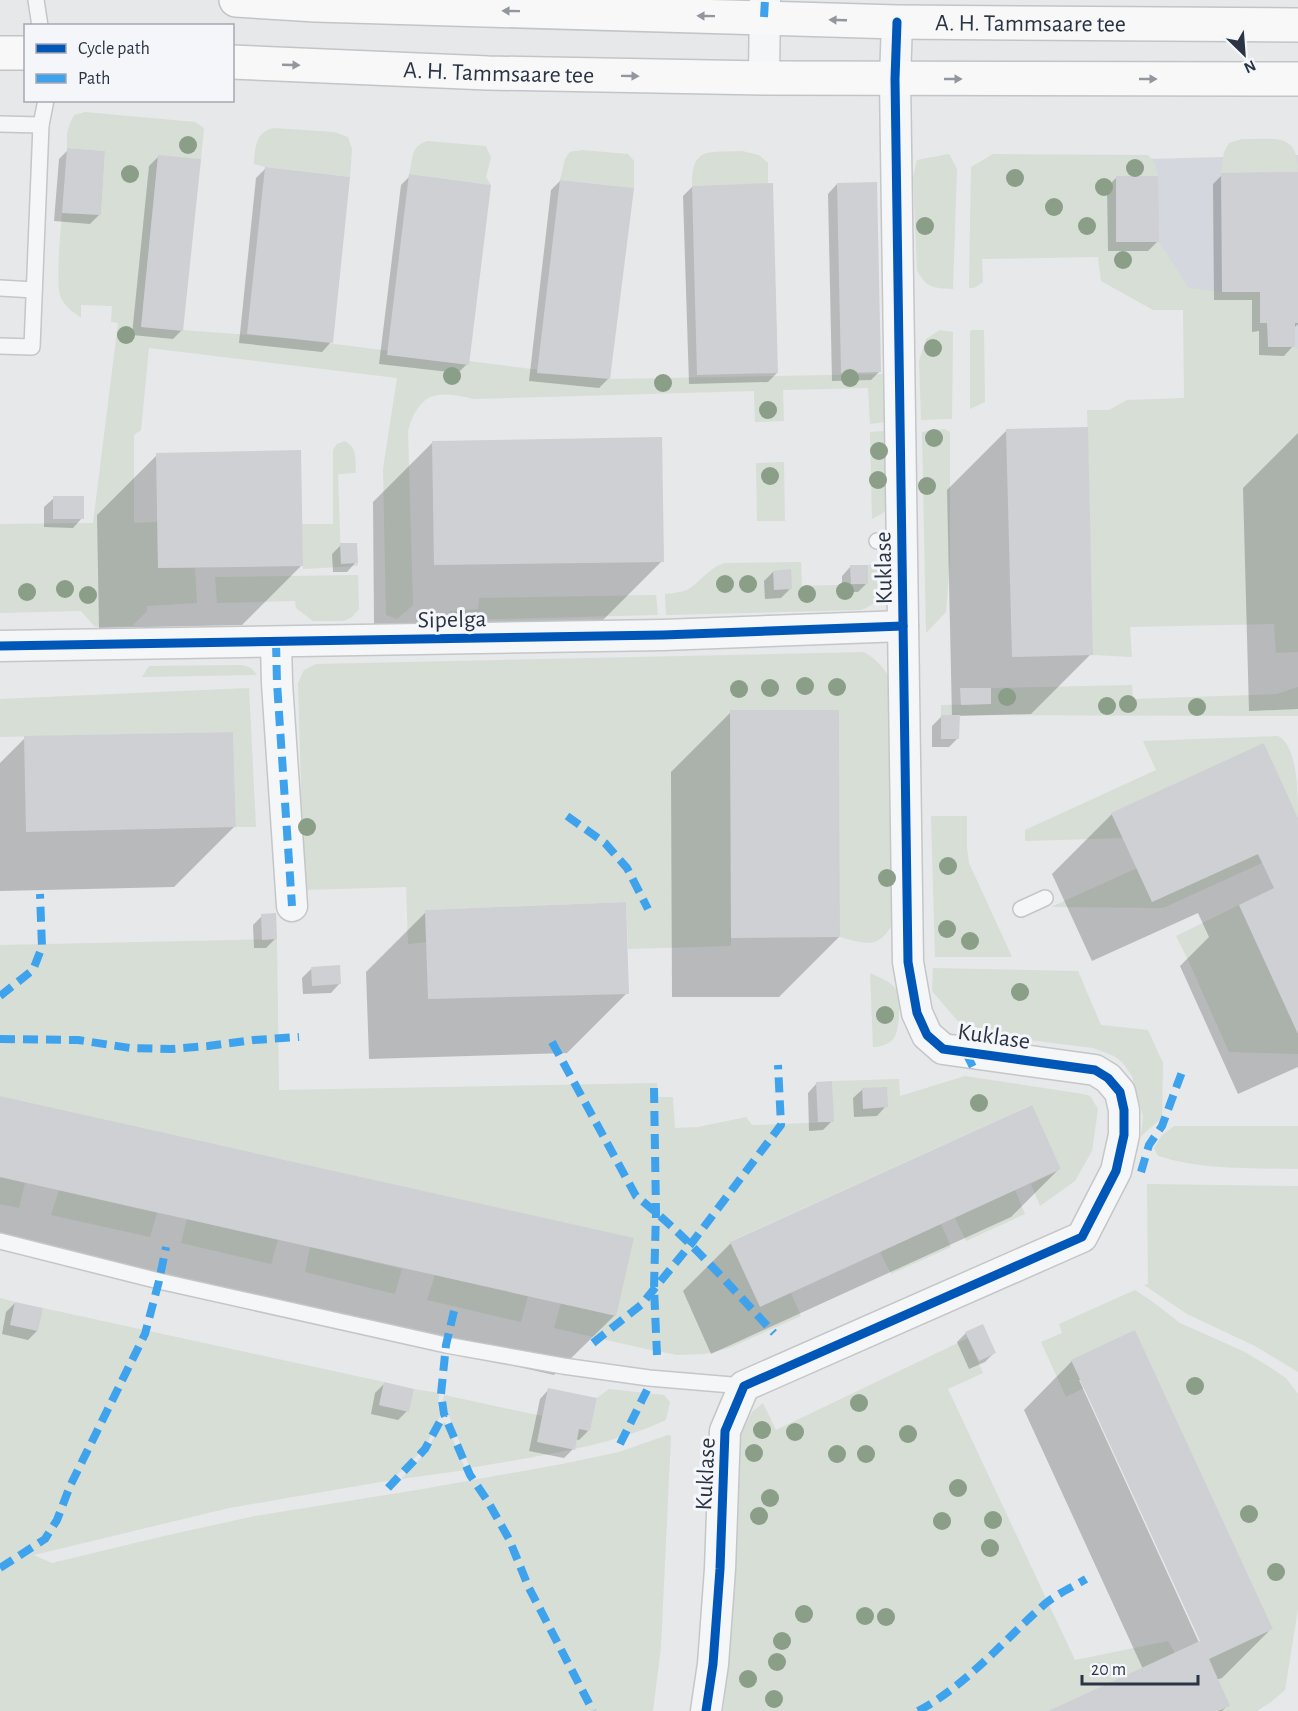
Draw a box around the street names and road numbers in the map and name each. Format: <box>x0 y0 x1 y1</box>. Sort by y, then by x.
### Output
street label: A. H. Tammsaare tee <box>935 11 1126 37</box>
street label: A. H. Tammsaare tee <box>403 58 594 88</box>
street label: Kuklase <box>871 531 897 605</box>
street label: Sipelga <box>417 607 487 633</box>
street label: Kuklase <box>956 1020 1032 1054</box>
street label: Kuklase <box>692 1437 720 1511</box>

